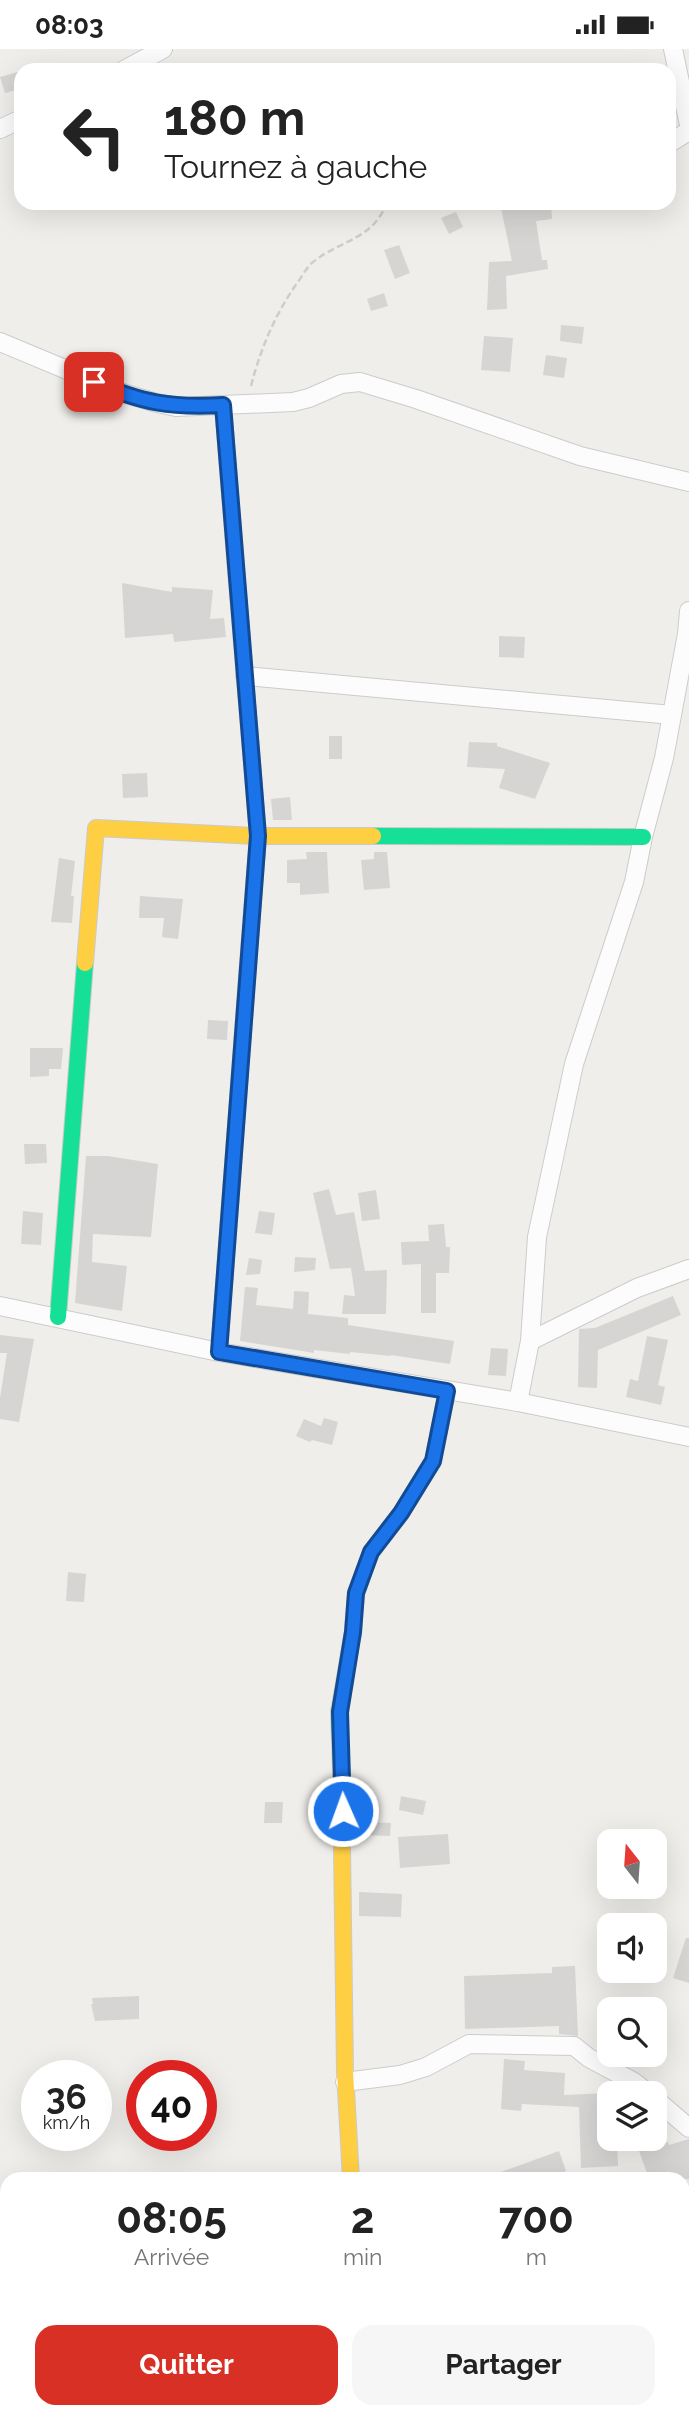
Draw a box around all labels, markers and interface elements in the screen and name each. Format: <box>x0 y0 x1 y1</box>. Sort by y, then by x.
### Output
text: 08:03 <box>35 10 104 40</box>
text: 180 m <box>164 89 305 146</box>
icon: left <box>49 91 140 182</box>
text: Tournez à gauche <box>164 148 427 185</box>
pin <box>64 352 124 412</box>
icon: arrive <box>75 363 113 401</box>
position arrow <box>306 1774 380 1848</box>
north arrow <box>597 1829 667 1899</box>
map controls <box>597 1829 667 2151</box>
button: sound <box>597 1913 667 1983</box>
button: search <box>597 1997 667 2067</box>
speed limit sign: 40 <box>126 2060 217 2151</box>
text: 36 <box>46 2076 87 2117</box>
button: layers <box>597 2081 667 2151</box>
text: km/h <box>43 2112 90 2133</box>
text: 08:05 <box>116 2194 227 2243</box>
text: 2 <box>351 2194 375 2243</box>
text: 700 <box>499 2194 574 2243</box>
text: Arrivée <box>134 2243 209 2270</box>
text: min <box>343 2243 383 2270</box>
text: m <box>526 2243 547 2270</box>
button: Quitter <box>35 2325 338 2405</box>
button: Partager <box>352 2325 655 2405</box>

